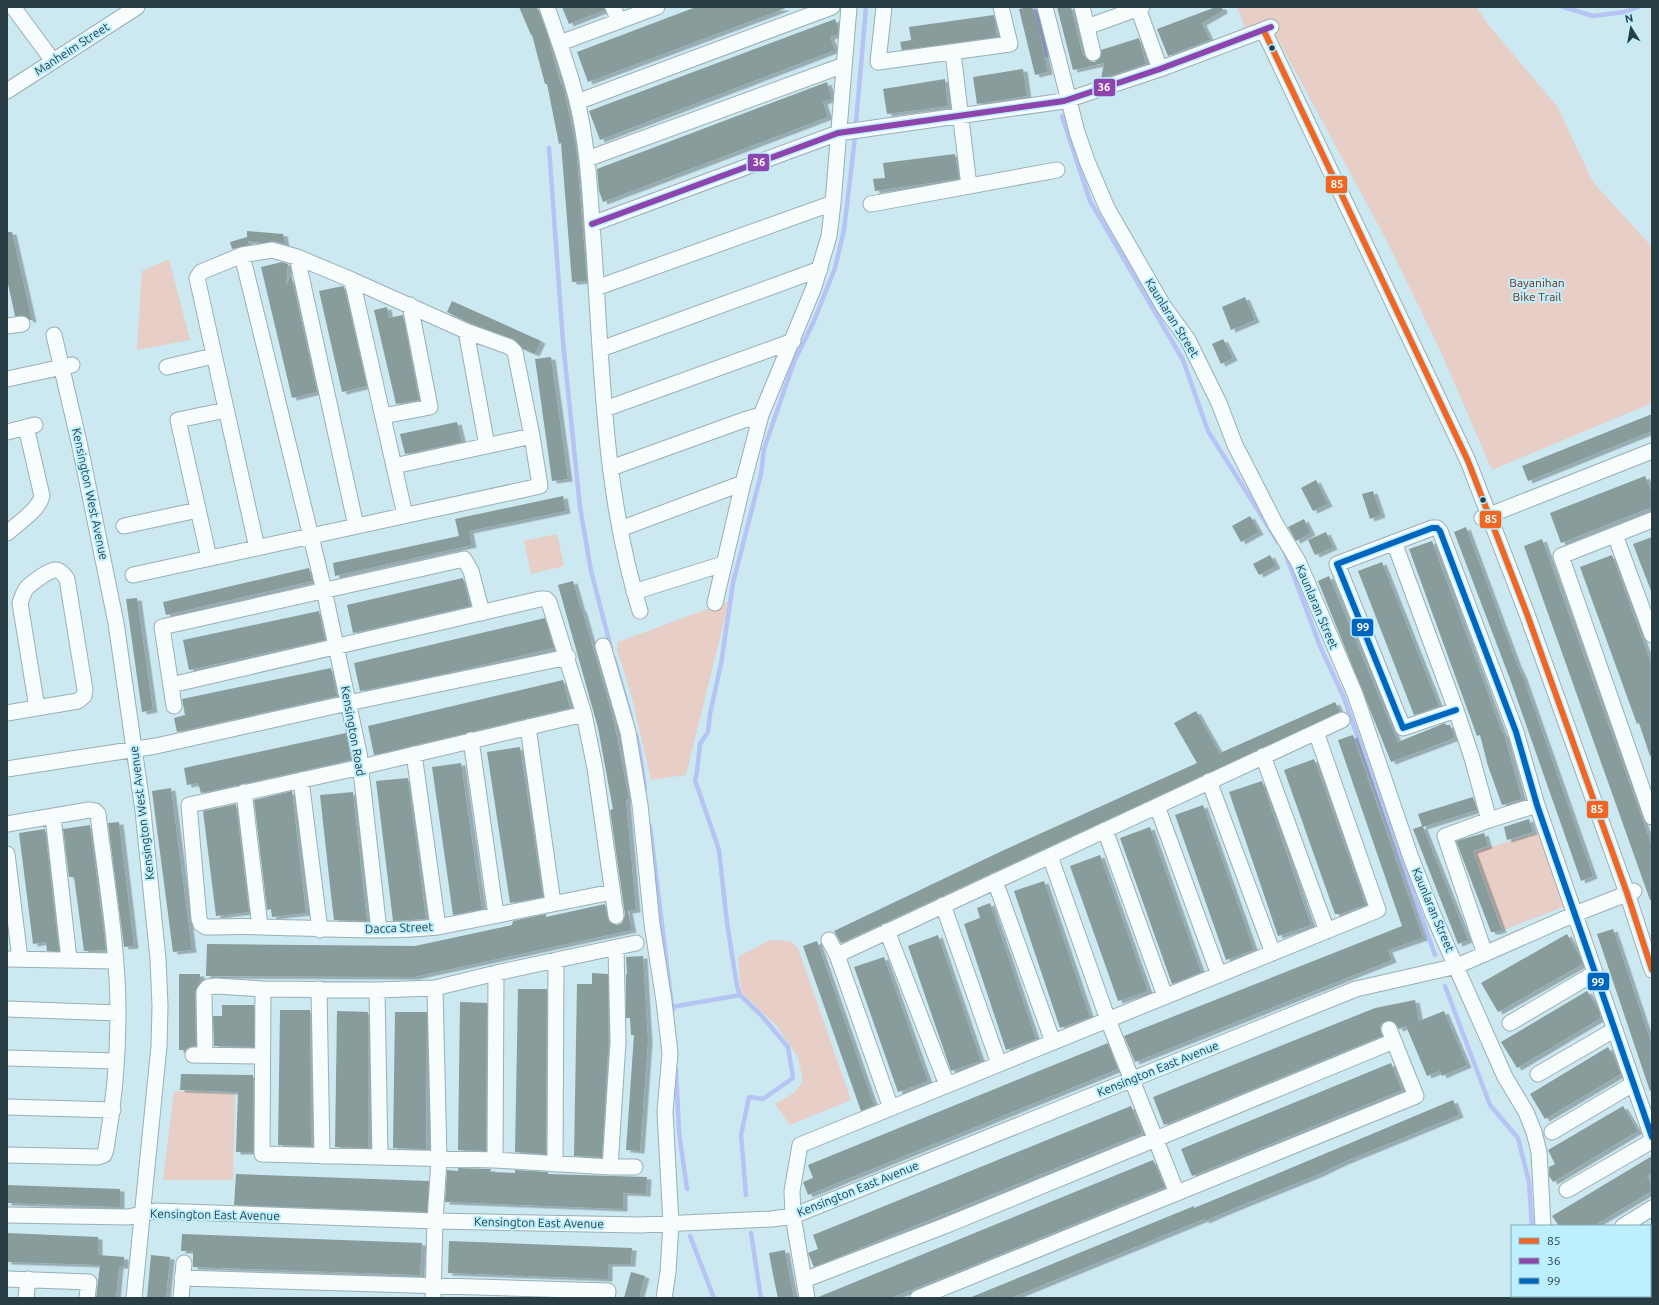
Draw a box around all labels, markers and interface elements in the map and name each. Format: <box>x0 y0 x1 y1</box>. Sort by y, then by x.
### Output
north arrow <box>1611 8 1651 48</box>
text: N <box>1624 12 1634 25</box>
street label: Manheim Street <box>32 19 112 78</box>
unlabelled marker <box>1267 43 1277 53</box>
line badge: 36 <box>1093 78 1116 97</box>
text: 36 <box>1098 81 1110 93</box>
line badge: 36 <box>747 153 770 172</box>
text: 36 <box>753 156 765 168</box>
line badge: 85 <box>1325 175 1348 194</box>
text: 85 <box>1331 178 1343 190</box>
street label: Kaunlaran Street <box>1143 276 1202 360</box>
park label: Bayanihan Bike Trail <box>1509 276 1565 303</box>
street label: Kensington West Avenue <box>70 427 111 561</box>
unlabelled marker <box>1478 495 1488 505</box>
line badge: 85 <box>1479 510 1502 529</box>
text: 85 <box>1485 513 1497 525</box>
street label: Kaunlaran Street <box>1294 563 1341 651</box>
line badge: 99 <box>1351 618 1374 637</box>
text: 99 <box>1357 621 1369 633</box>
street label: Kensington Road <box>339 685 368 777</box>
street label: Kensington West Avenue <box>127 746 156 881</box>
line badge: 85 <box>1586 800 1609 819</box>
text: 85 <box>1591 803 1603 815</box>
street label: Kaunlaran Street <box>1410 866 1457 954</box>
street label: Dacca Street <box>365 920 434 935</box>
line badge: 99 <box>1587 972 1610 991</box>
text: 99 <box>1592 976 1604 988</box>
street label: Kensington East Avenue <box>1095 1038 1220 1099</box>
street label: Kensington East Avenue <box>795 1158 920 1219</box>
street label: Kensington East Avenue <box>150 1207 280 1222</box>
street label: Kensington East Avenue <box>474 1215 604 1230</box>
legend <box>1511 1225 1651 1297</box>
text: 85 <box>1547 1234 1561 1247</box>
text: 36 <box>1547 1254 1561 1267</box>
text: 99 <box>1547 1274 1561 1287</box>

